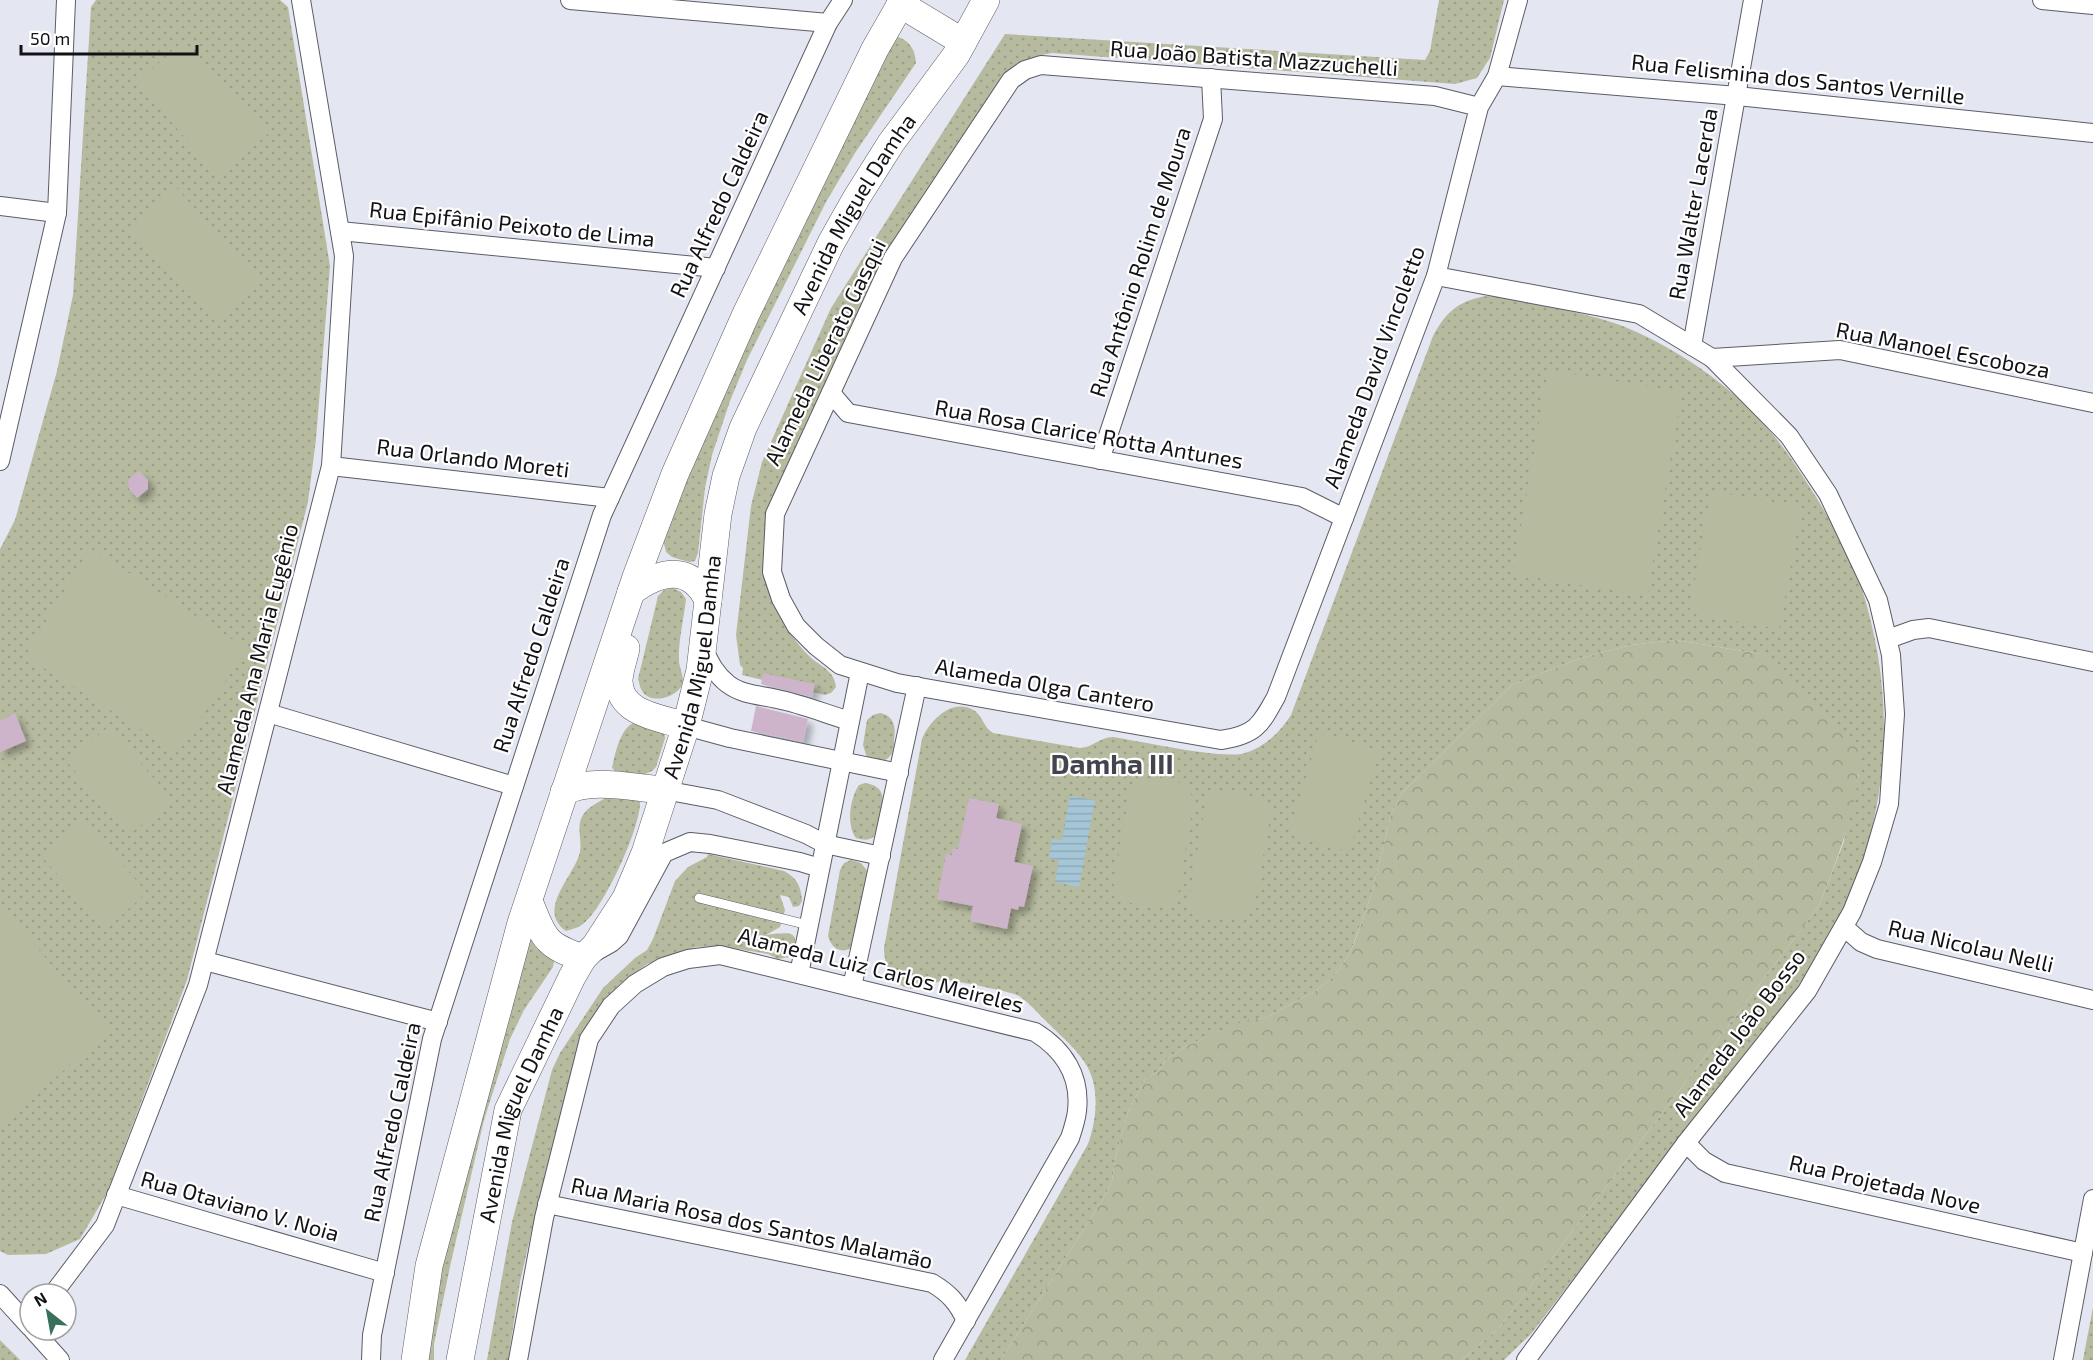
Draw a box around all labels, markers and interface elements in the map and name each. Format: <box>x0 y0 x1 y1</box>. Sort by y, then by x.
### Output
scale bar <box>21 18 196 56</box>
text: 50 m <box>30 27 70 49</box>
street label: Rua João Batista Mazzuchelli <box>1109 34 1399 80</box>
street label: Rua Felismina dos Santos Vernille <box>1630 48 1966 108</box>
street label: Rua Alfredo Caldeira <box>663 106 773 301</box>
street label: Rua Walter Lacerda <box>1662 106 1722 302</box>
street label: Avenida Miguel Damha <box>785 108 920 318</box>
street label: Rua Antônio Rolim de Moura <box>1083 123 1195 400</box>
street label: Rua Epifânio Peixoto de Lima <box>368 195 656 251</box>
street label: Alameda Liberato Gasqui <box>758 234 890 469</box>
street label: Alameda David Vincoletto <box>1317 242 1429 491</box>
street label: Rua Manoel Escoboza <box>1834 316 2052 383</box>
street label: Rua Rosa Clarice Rotta Antunes <box>933 393 1245 473</box>
street label: Rua Orlando Moreti <box>375 432 571 482</box>
street label: Alameda Ana Maria Eugênio <box>210 521 302 797</box>
street label: Rua Alfredo Caldeira <box>486 554 574 755</box>
street label: Avenida Miguel Damha <box>656 554 725 781</box>
street label: Alameda Olga Cantero <box>934 652 1157 716</box>
district label: Damha III <box>1050 746 1174 780</box>
street label: Rua Nicolau Nelli <box>1886 913 2057 977</box>
street label: Alameda Luiz Carlos Meireles <box>736 921 1027 1017</box>
street label: Alameda João Bosso <box>1667 944 1810 1121</box>
street label: Avenida Miguel Damha <box>473 1002 568 1225</box>
street label: Rua Alfredo Caldeira <box>357 1020 425 1224</box>
street label: Rua Projetada Nove <box>1787 1148 1984 1219</box>
street label: Rua Otaviano V. Noia <box>138 1164 342 1246</box>
street label: Rua Maria Rosa dos Santos Malamão <box>569 1171 935 1273</box>
north arrow <box>18 1282 78 1342</box>
text: N <box>30 1288 50 1310</box>

